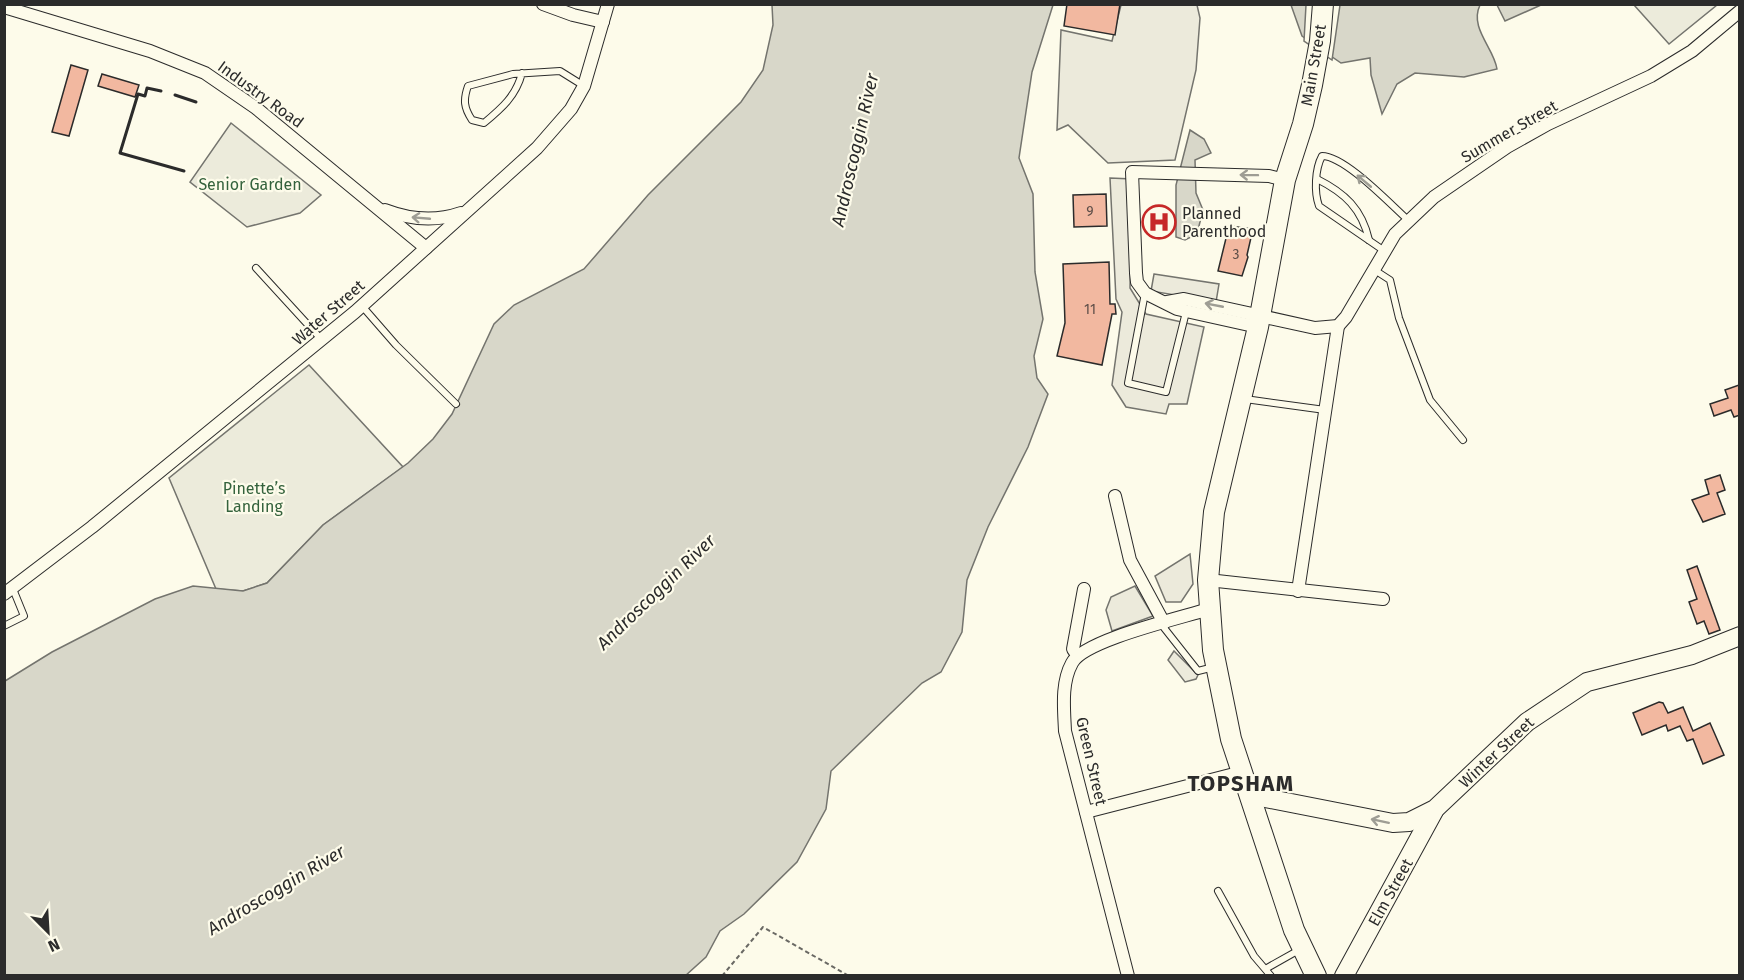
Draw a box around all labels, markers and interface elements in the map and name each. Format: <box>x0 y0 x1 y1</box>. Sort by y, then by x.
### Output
street label: Main Street <box>1297 23 1330 107</box>
street label: Industry Road <box>214 57 307 132</box>
water label: Androscoggin River <box>826 70 884 230</box>
street label: Summer Street <box>1458 96 1561 167</box>
one-way arrow <box>1240 170 1260 181</box>
one-way arrow <box>1357 174 1372 188</box>
park label: Senior Garden <box>198 175 302 194</box>
house number: 9 <box>1086 203 1094 220</box>
hospital icon: Planned Parenthood <box>1141 204 1177 240</box>
place label: Planned Parenthood <box>1182 204 1266 241</box>
one-way arrow <box>412 212 432 223</box>
house number: 3 <box>1233 246 1240 263</box>
street label: Water Street <box>288 276 369 349</box>
one-way arrow <box>1205 299 1224 310</box>
house number: 11 <box>1084 301 1096 318</box>
park label: Pinette’s Landing <box>223 479 285 516</box>
water label: Androscoggin River <box>591 529 721 655</box>
street label: Winter Street <box>1455 713 1538 792</box>
street label: Green Street <box>1072 715 1111 807</box>
district label: TOPSHAM <box>1187 770 1295 797</box>
one-way arrow <box>1371 814 1390 826</box>
water label: Androscoggin River <box>202 840 350 940</box>
street label: Elm Street <box>1364 855 1417 929</box>
north arrow <box>18 902 78 962</box>
text: N <box>45 934 63 956</box>

